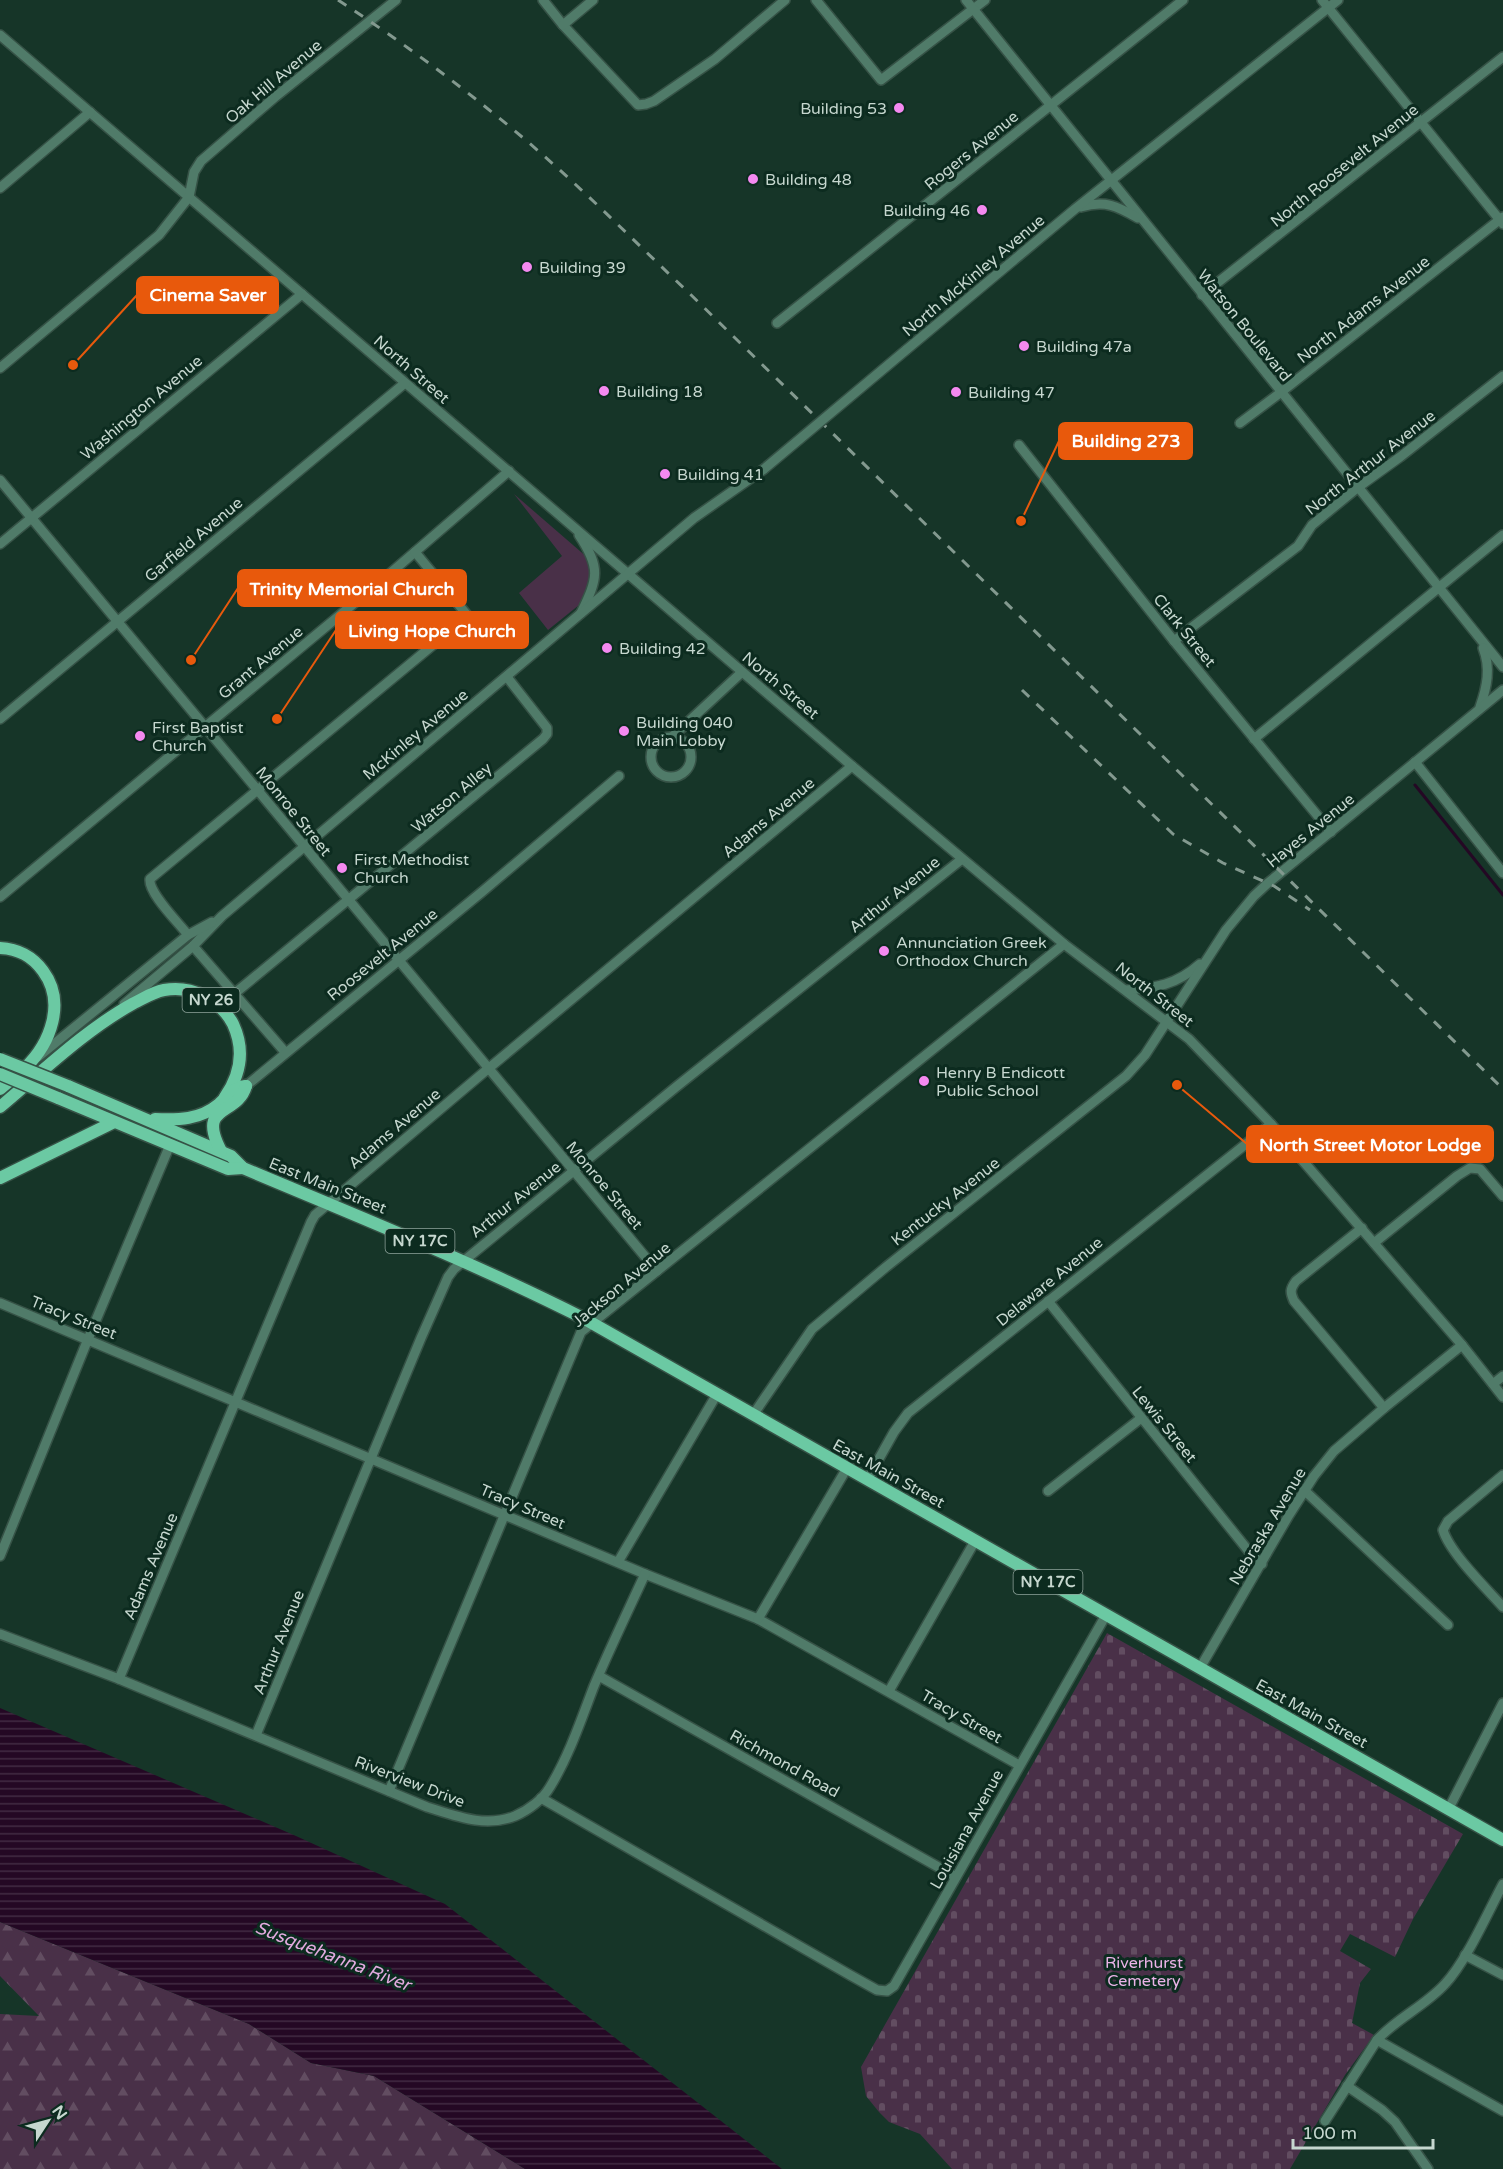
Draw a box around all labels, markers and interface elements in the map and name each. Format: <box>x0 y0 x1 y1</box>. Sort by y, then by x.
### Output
street label: Oak Hill Avenue <box>221 36 326 128</box>
place label: Building 53 <box>800 99 887 119</box>
street label: North Roosevelt Avenue <box>1266 100 1423 232</box>
marker: Building 53 <box>892 101 906 115</box>
street label: Rogers Avenue <box>920 107 1023 195</box>
place label: Building 48 <box>765 170 852 190</box>
marker: Building 48 <box>746 172 760 186</box>
place label: Building 46 <box>883 201 970 221</box>
marker: Building 46 <box>975 203 989 217</box>
street label: North McKinley Avenue <box>898 210 1049 341</box>
street label: North Adams Avenue <box>1293 252 1434 368</box>
place label: Building 39 <box>539 258 626 278</box>
marker: Building 39 <box>520 260 534 274</box>
street label: Watson Boulevard <box>1193 265 1296 386</box>
callout: Cinema Saver <box>137 277 278 313</box>
text: Cinema Saver <box>150 284 268 306</box>
street label: North Street <box>369 331 453 408</box>
place label: Building 47a <box>1036 337 1132 357</box>
marker: Building 47a <box>1017 339 1031 353</box>
street label: Washington Avenue <box>77 351 207 464</box>
place label: Building 18 <box>616 382 703 402</box>
place label: Building 47 <box>968 383 1055 403</box>
marker: Building 18 <box>597 384 611 398</box>
marker: Building 47 <box>949 385 963 399</box>
street label: North Arthur Avenue <box>1302 406 1440 520</box>
callout: Building 273 <box>1059 423 1192 459</box>
text: Building 273 <box>1071 430 1181 452</box>
place label: Building 41 <box>677 465 764 485</box>
marker: Building 41 <box>658 467 672 481</box>
street label: Garfield Avenue <box>140 493 247 587</box>
callout: Trinity Memorial Church <box>238 570 466 606</box>
text: Trinity Memorial Church <box>249 578 454 600</box>
street label: Clark Street <box>1148 590 1220 671</box>
callout: Living Hope Church <box>336 612 528 648</box>
text: Living Hope Church <box>348 620 516 642</box>
street label: Grant Avenue <box>214 622 307 704</box>
place label: Building 42 <box>619 639 706 659</box>
marker: Building 42 <box>600 641 614 655</box>
street label: North Street <box>738 648 823 724</box>
street label: McKinley Avenue <box>359 685 472 785</box>
place label: Building 040 Main Lobby <box>636 713 733 751</box>
place label: First Baptist Church <box>152 718 244 756</box>
marker: Building 040 Main Lobby <box>617 724 631 738</box>
marker: First Baptist Church <box>133 729 147 743</box>
street label: Watson Alley <box>407 758 496 837</box>
street label: Monroe Street <box>251 763 335 860</box>
street label: Adams Avenue <box>718 773 819 862</box>
street label: Hayes Avenue <box>1263 789 1359 872</box>
place label: First Methodist Church <box>354 850 469 888</box>
street label: Arthur Avenue <box>845 852 944 937</box>
marker: First Methodist Church <box>335 861 349 875</box>
street label: Roosevelt Avenue <box>323 904 442 1005</box>
place label: Annunciation Greek Orthodox Church <box>896 933 1047 971</box>
marker: Annunciation Greek Orthodox Church <box>877 944 891 958</box>
street label: North Street <box>1111 958 1198 1032</box>
road number: NY 26 <box>182 988 240 1012</box>
place label: Henry B Endicott Public School <box>936 1063 1065 1101</box>
marker: Henry B Endicott Public School <box>917 1074 931 1088</box>
street label: Adams Avenue <box>344 1084 445 1173</box>
callout: North Street Motor Lodge <box>1247 1126 1493 1162</box>
text: North Street Motor Lodge <box>1259 1134 1481 1156</box>
street label: Monroe Street <box>561 1137 647 1234</box>
street label: East Main Street <box>266 1153 389 1219</box>
street label: Kentucky Avenue <box>887 1153 1004 1250</box>
street label: Arthur Avenue <box>466 1157 565 1242</box>
road number: NY 17C <box>386 1229 454 1253</box>
street label: Delaware Avenue <box>992 1233 1107 1331</box>
street label: Jackson Avenue <box>568 1238 675 1332</box>
street label: Tracy Street <box>28 1292 120 1344</box>
street label: Lewis Street <box>1127 1382 1201 1467</box>
street label: East Main Street <box>829 1435 948 1513</box>
street label: Nebraska Avenue <box>1225 1464 1311 1589</box>
street label: Tracy Street <box>477 1480 568 1534</box>
street label: Adams Avenue <box>119 1510 183 1623</box>
road number: NY 17C <box>1014 1570 1082 1594</box>
street label: Arthur Avenue <box>249 1587 309 1698</box>
street label: East Main Street <box>1252 1675 1371 1753</box>
street label: Tracy Street <box>917 1685 1006 1748</box>
street label: Richmond Road <box>726 1725 843 1802</box>
street label: Riverview Drive <box>352 1752 468 1812</box>
street label: Louisiana Avenue <box>926 1766 1008 1893</box>
water label: Susquehanna River <box>252 1916 416 1997</box>
park label: Riverhurst Cemetery <box>1105 1953 1183 1991</box>
north arrow <box>18 2091 78 2151</box>
text: N <box>47 2102 71 2124</box>
scale bar <box>1293 2112 1432 2150</box>
text: 100 m <box>1302 2122 1357 2144</box>

